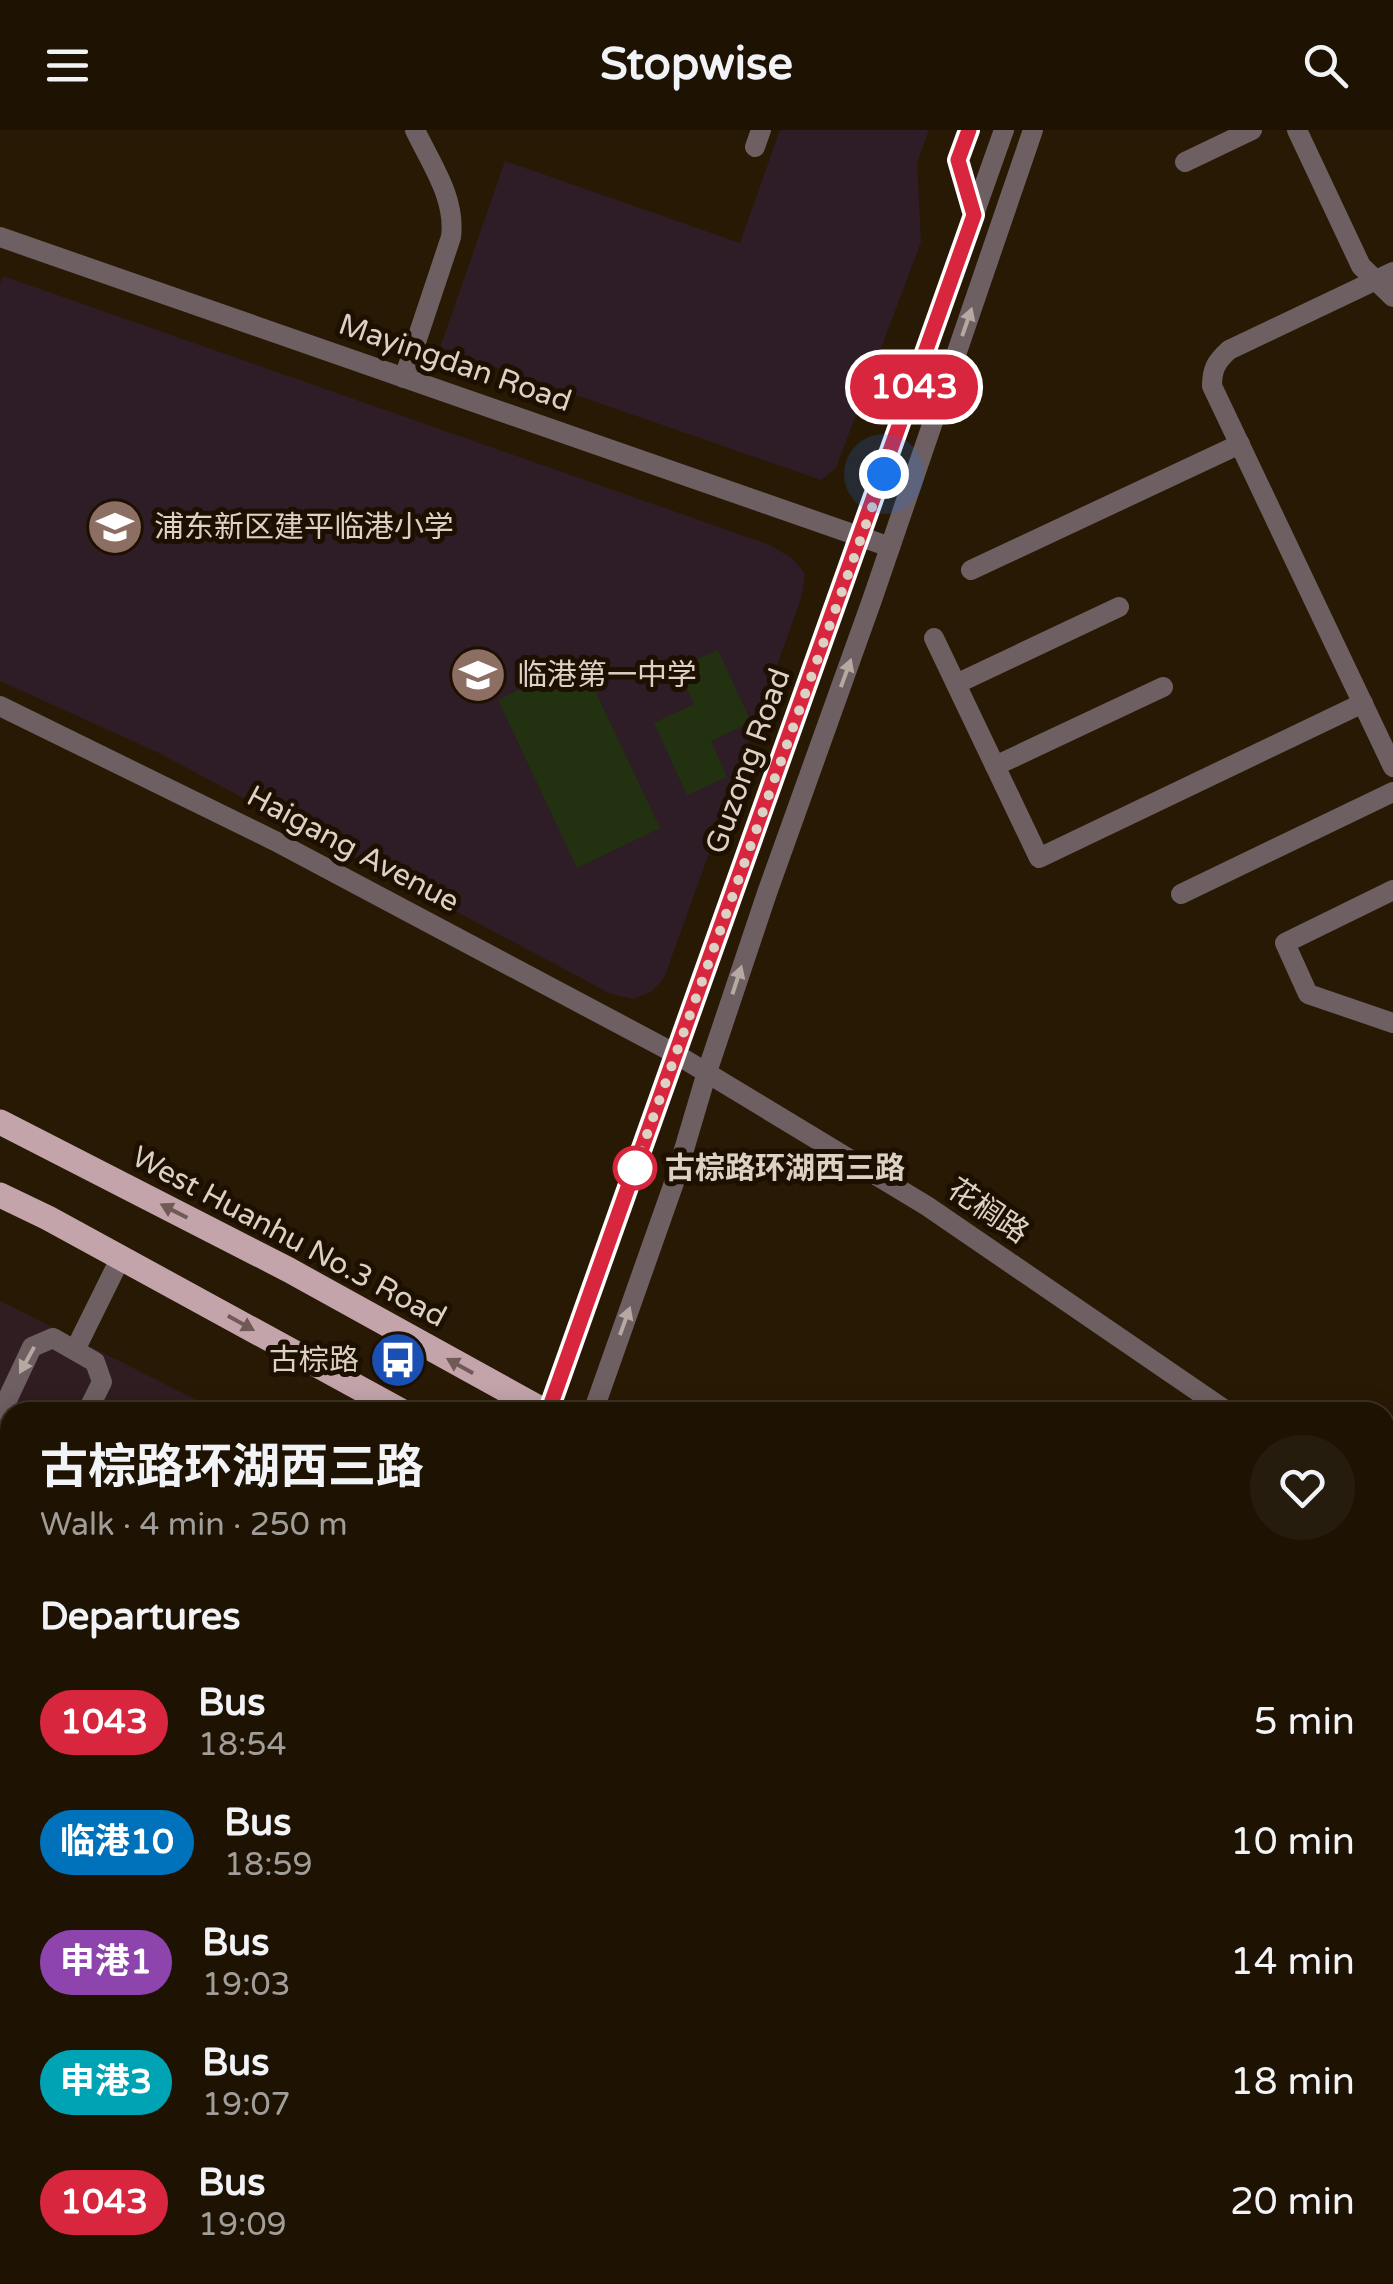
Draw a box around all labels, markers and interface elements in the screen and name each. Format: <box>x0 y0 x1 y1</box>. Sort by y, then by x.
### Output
icon: menu <box>40 38 95 93</box>
text: Stopwise <box>600 38 793 92</box>
icon: search <box>1298 38 1353 93</box>
street label: Mayingdan Road <box>334 306 576 420</box>
one-way arrow <box>960 307 975 337</box>
line badge: 1043 <box>844 354 984 420</box>
text: 1043 <box>870 366 958 408</box>
your location <box>859 449 909 499</box>
school or university icon: 浦东新区建平临港小学 <box>85 497 145 557</box>
place label: 浦东新区建平临港小学 <box>154 509 454 546</box>
school or university icon: 临港第一中学 <box>448 645 508 705</box>
place label: 临港第一中学 <box>517 657 697 694</box>
one-way arrow <box>839 658 854 688</box>
street label: Guzong Road <box>697 663 799 859</box>
street label: Haigang Avenue <box>241 777 465 921</box>
one-way arrow <box>731 964 746 994</box>
street label: West Huanhu No.3 Road <box>125 1138 453 1336</box>
marker: 古棕路环湖西三路 <box>614 1147 656 1189</box>
place label: 古棕路环湖西三路 <box>665 1150 905 1187</box>
street label: 花榈路 <box>940 1170 1036 1252</box>
one-way arrow <box>160 1203 189 1220</box>
one-way arrow <box>618 1305 633 1335</box>
one-way arrow <box>226 1314 255 1331</box>
bus stop icon: 古棕路 <box>368 1330 428 1390</box>
place label: 古棕路 <box>269 1342 359 1379</box>
one-way arrow <box>19 1346 36 1374</box>
one-way arrow <box>446 1357 475 1374</box>
button: heart <box>1250 1435 1355 1540</box>
text: 古棕路环湖西三路 <box>40 1439 424 1497</box>
text: Walk · 4 min · 250 m <box>40 1506 348 1544</box>
text: Departures <box>40 1594 241 1640</box>
text: Bus <box>198 1680 265 1726</box>
text: 5 min <box>1254 1699 1355 1745</box>
text: 1043 <box>60 1701 148 1743</box>
text: 18:54 <box>198 1726 287 1764</box>
text: Bus <box>224 1800 291 1846</box>
text: 10 min <box>1230 1819 1355 1865</box>
text: 临港10 <box>60 1821 174 1863</box>
text: 18:59 <box>224 1846 313 1884</box>
text: Bus <box>202 1920 269 1966</box>
text: 14 min <box>1230 1939 1355 1985</box>
text: 申港1 <box>60 1941 152 1983</box>
text: 19:03 <box>202 1966 291 2004</box>
text: Bus <box>202 2040 269 2086</box>
text: 18 min <box>1230 2059 1355 2105</box>
text: 申港3 <box>60 2061 152 2103</box>
text: 19:07 <box>202 2086 291 2124</box>
text: Bus <box>198 2160 265 2206</box>
text: 20 min <box>1230 2179 1355 2225</box>
text: 1043 <box>60 2181 148 2223</box>
text: 19:09 <box>198 2206 287 2244</box>

